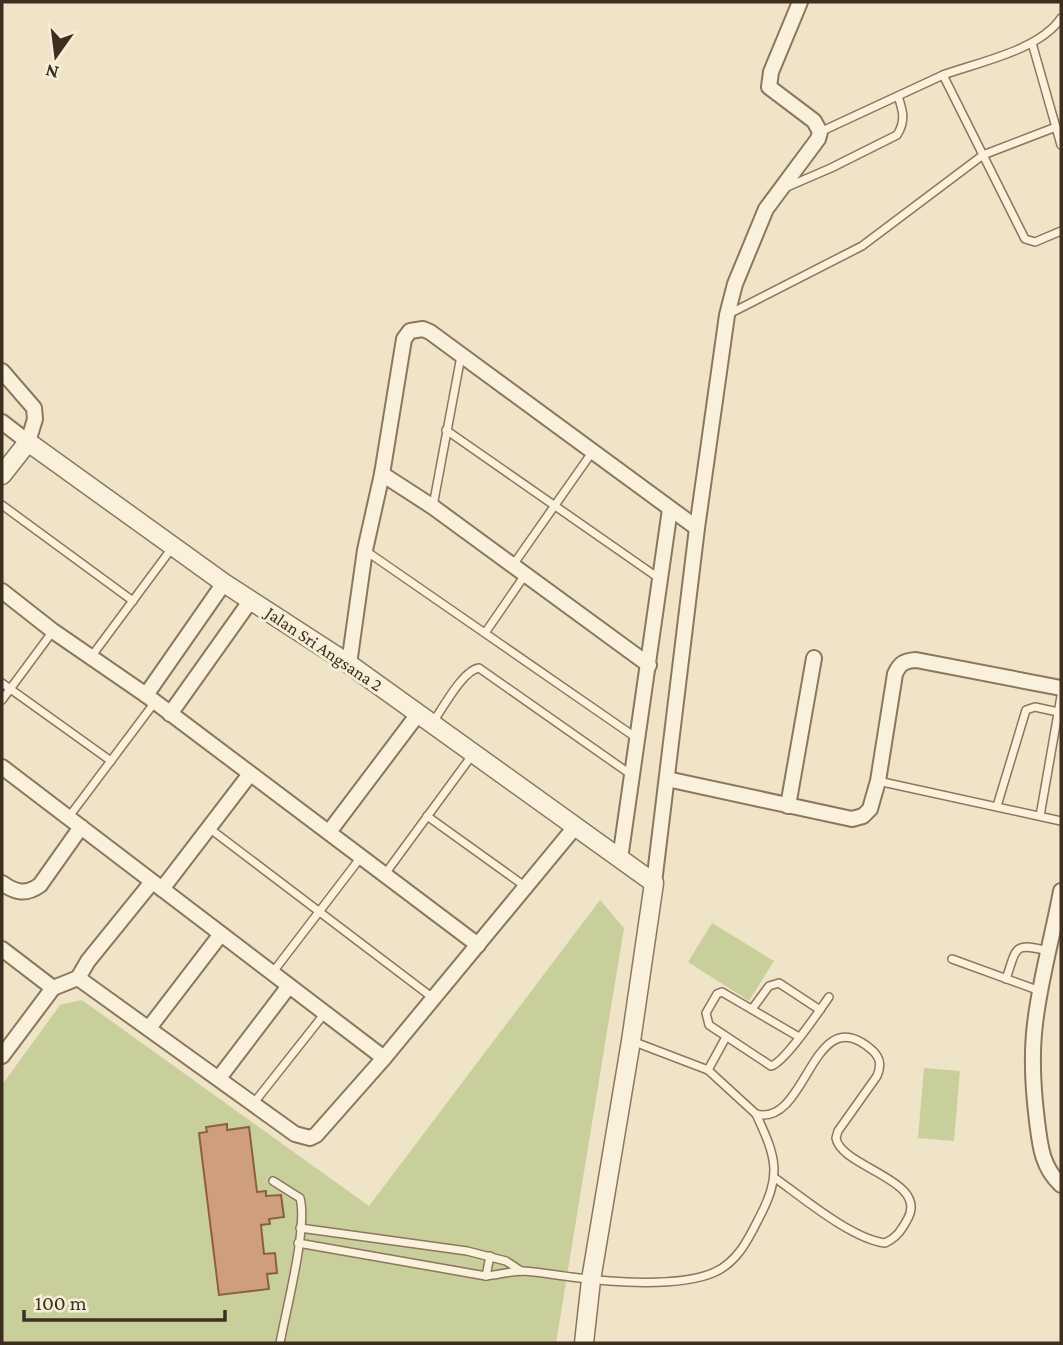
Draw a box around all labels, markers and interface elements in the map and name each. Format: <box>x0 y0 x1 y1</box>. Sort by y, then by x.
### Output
north arrow <box>21 21 91 91</box>
text: N <box>43 60 61 84</box>
street label: Jalan Sri Angsana 2 <box>260 601 386 695</box>
scale bar <box>24 1278 226 1322</box>
text: 100 m <box>35 1291 87 1315</box>

